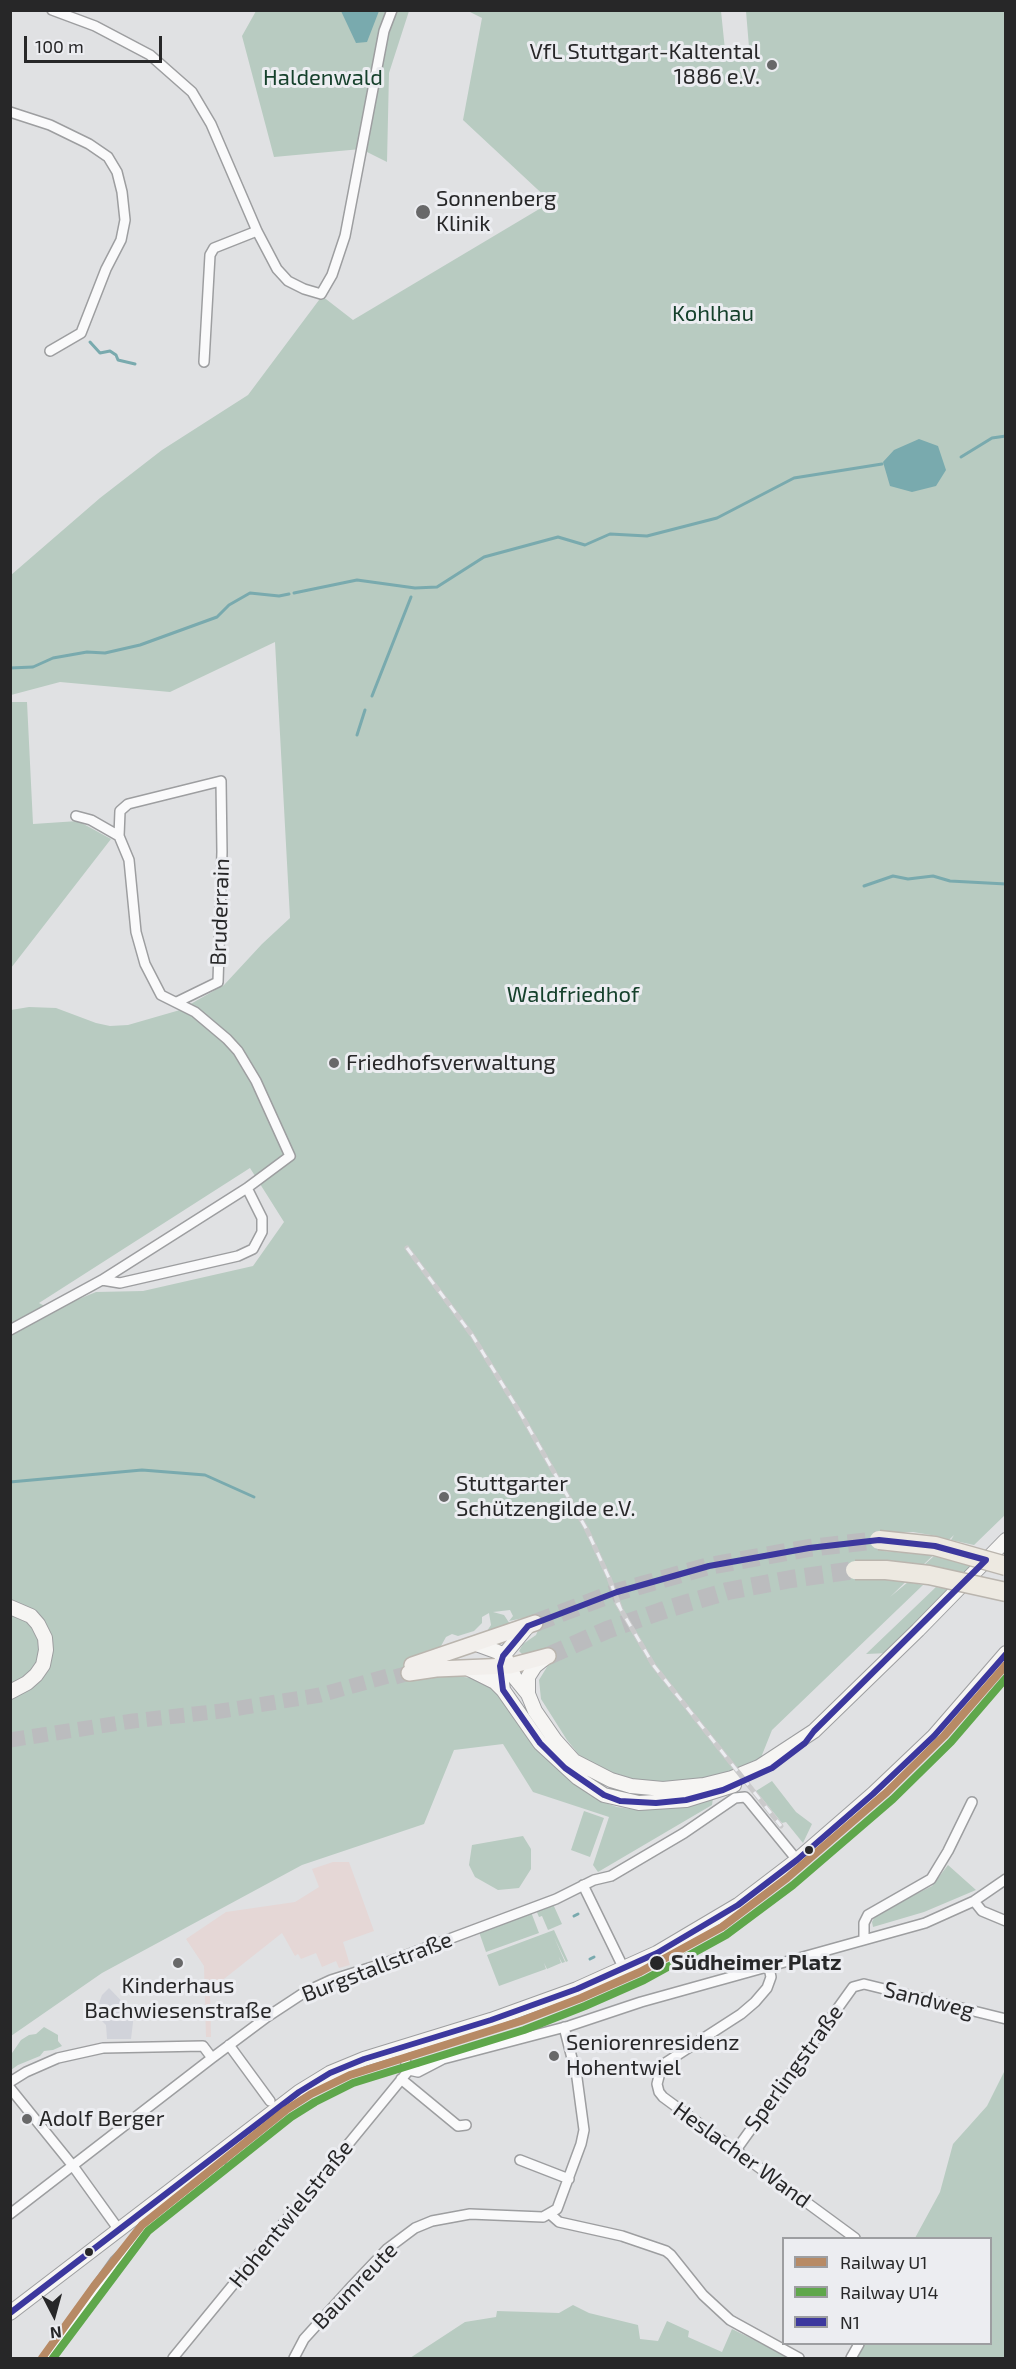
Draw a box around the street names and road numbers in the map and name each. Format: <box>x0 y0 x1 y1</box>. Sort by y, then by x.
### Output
street label: Bruderrain <box>205 858 235 966</box>
street label: Burgstallstraße <box>298 1926 456 2008</box>
street label: Sandweg <box>881 1976 977 2024</box>
street label: Sperlingstraße <box>739 2000 849 2136</box>
street label: Heslacher Wand <box>668 2096 816 2214</box>
street label: Hohentwielstraße <box>223 2135 359 2293</box>
street label: Baumreute <box>307 2237 403 2335</box>

